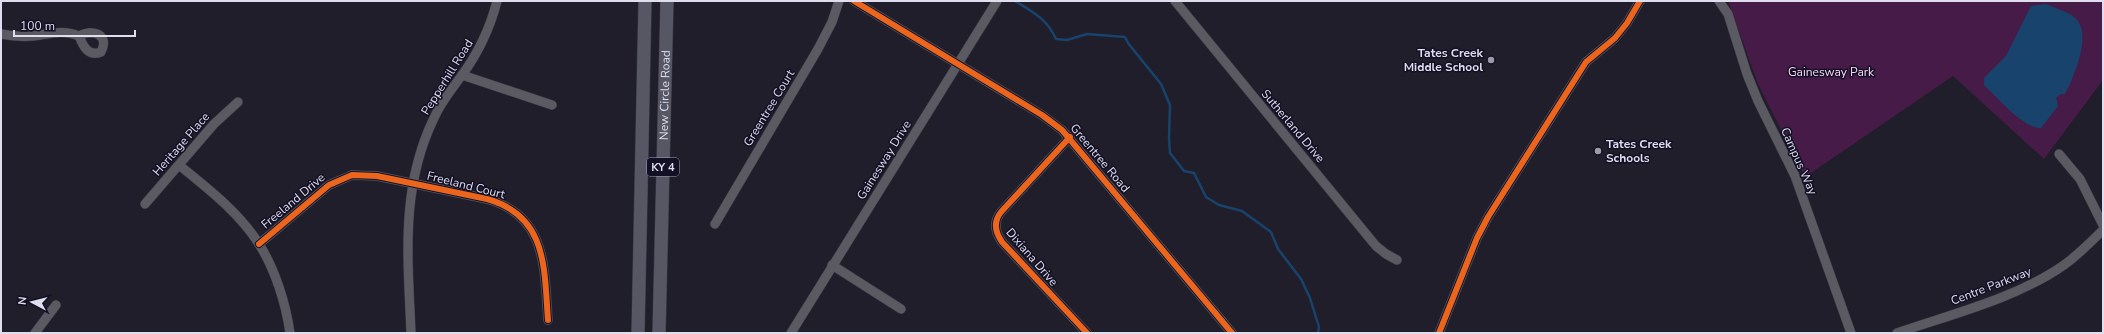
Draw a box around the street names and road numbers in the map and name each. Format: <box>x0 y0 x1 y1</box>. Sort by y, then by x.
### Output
street label: Pepperhill Road <box>417 36 477 118</box>
street label: New Circle Road <box>656 50 674 140</box>
street label: Greentree Court <box>740 66 799 149</box>
street label: Sutherland Drive <box>1258 86 1328 166</box>
street label: Heritage Place <box>149 109 213 179</box>
street label: Gainesway Drive <box>853 117 915 203</box>
street label: Greentree Road <box>1067 120 1133 196</box>
street label: Campus Way <box>1777 125 1821 198</box>
road number: KY 4 <box>647 158 679 176</box>
street label: Freeland Court <box>425 168 508 203</box>
street label: Freeland Drive <box>258 170 328 232</box>
street label: Dixiana Drive <box>1002 225 1062 289</box>
street label: Centre Parkway <box>1948 263 2034 309</box>

